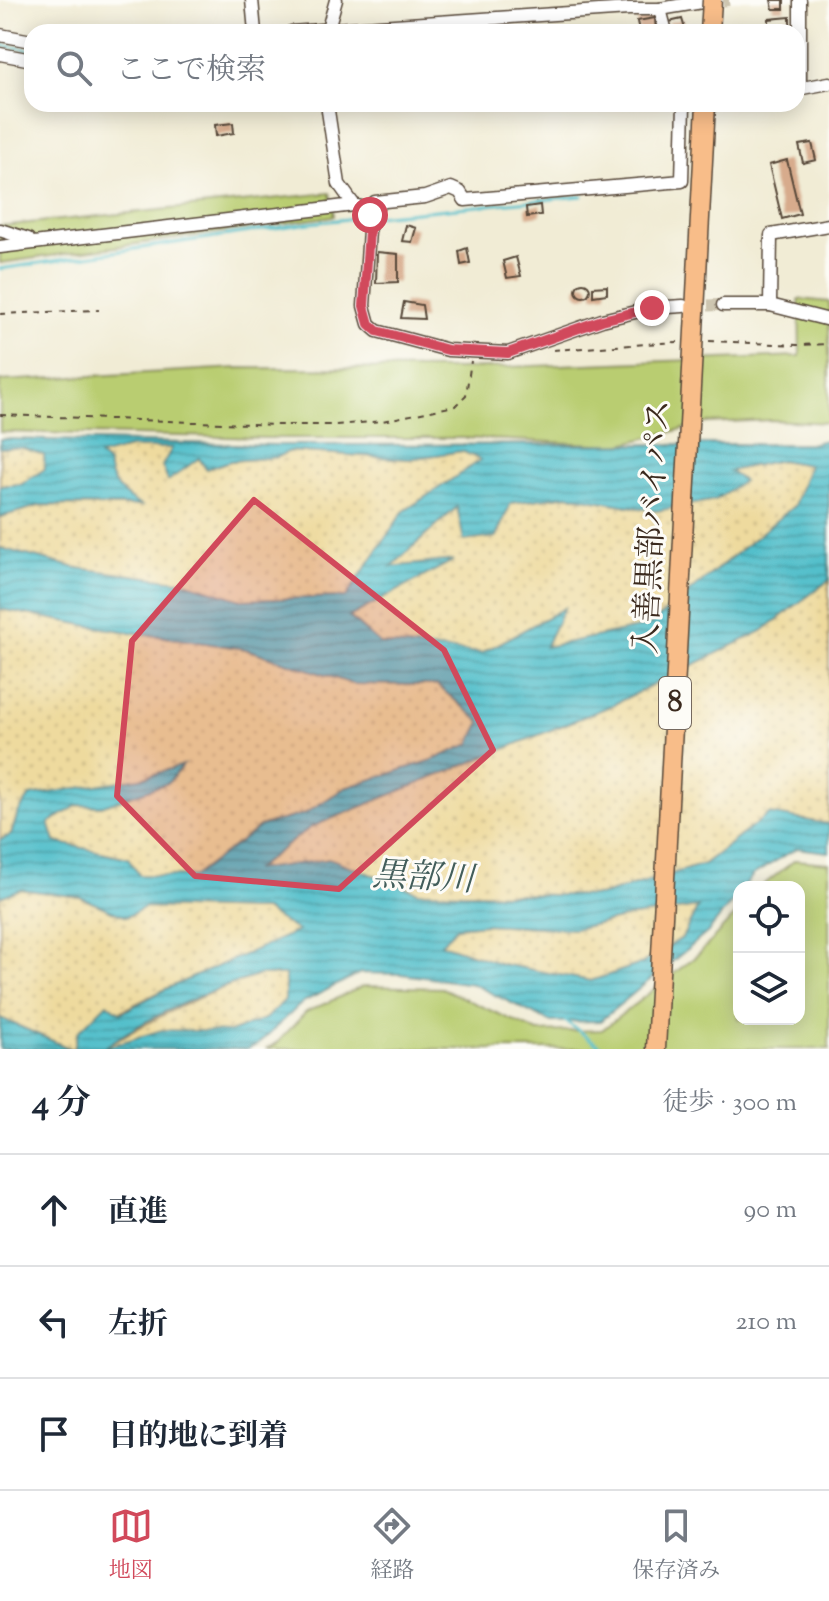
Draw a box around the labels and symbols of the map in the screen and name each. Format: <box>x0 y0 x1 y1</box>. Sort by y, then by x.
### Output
route start <box>352 197 388 233</box>
route end <box>634 290 670 326</box>
street label: 入善黒部バイパス <box>624 398 684 656</box>
road number: 8 <box>659 677 691 729</box>
water label: 黒部川 <box>371 852 479 906</box>

